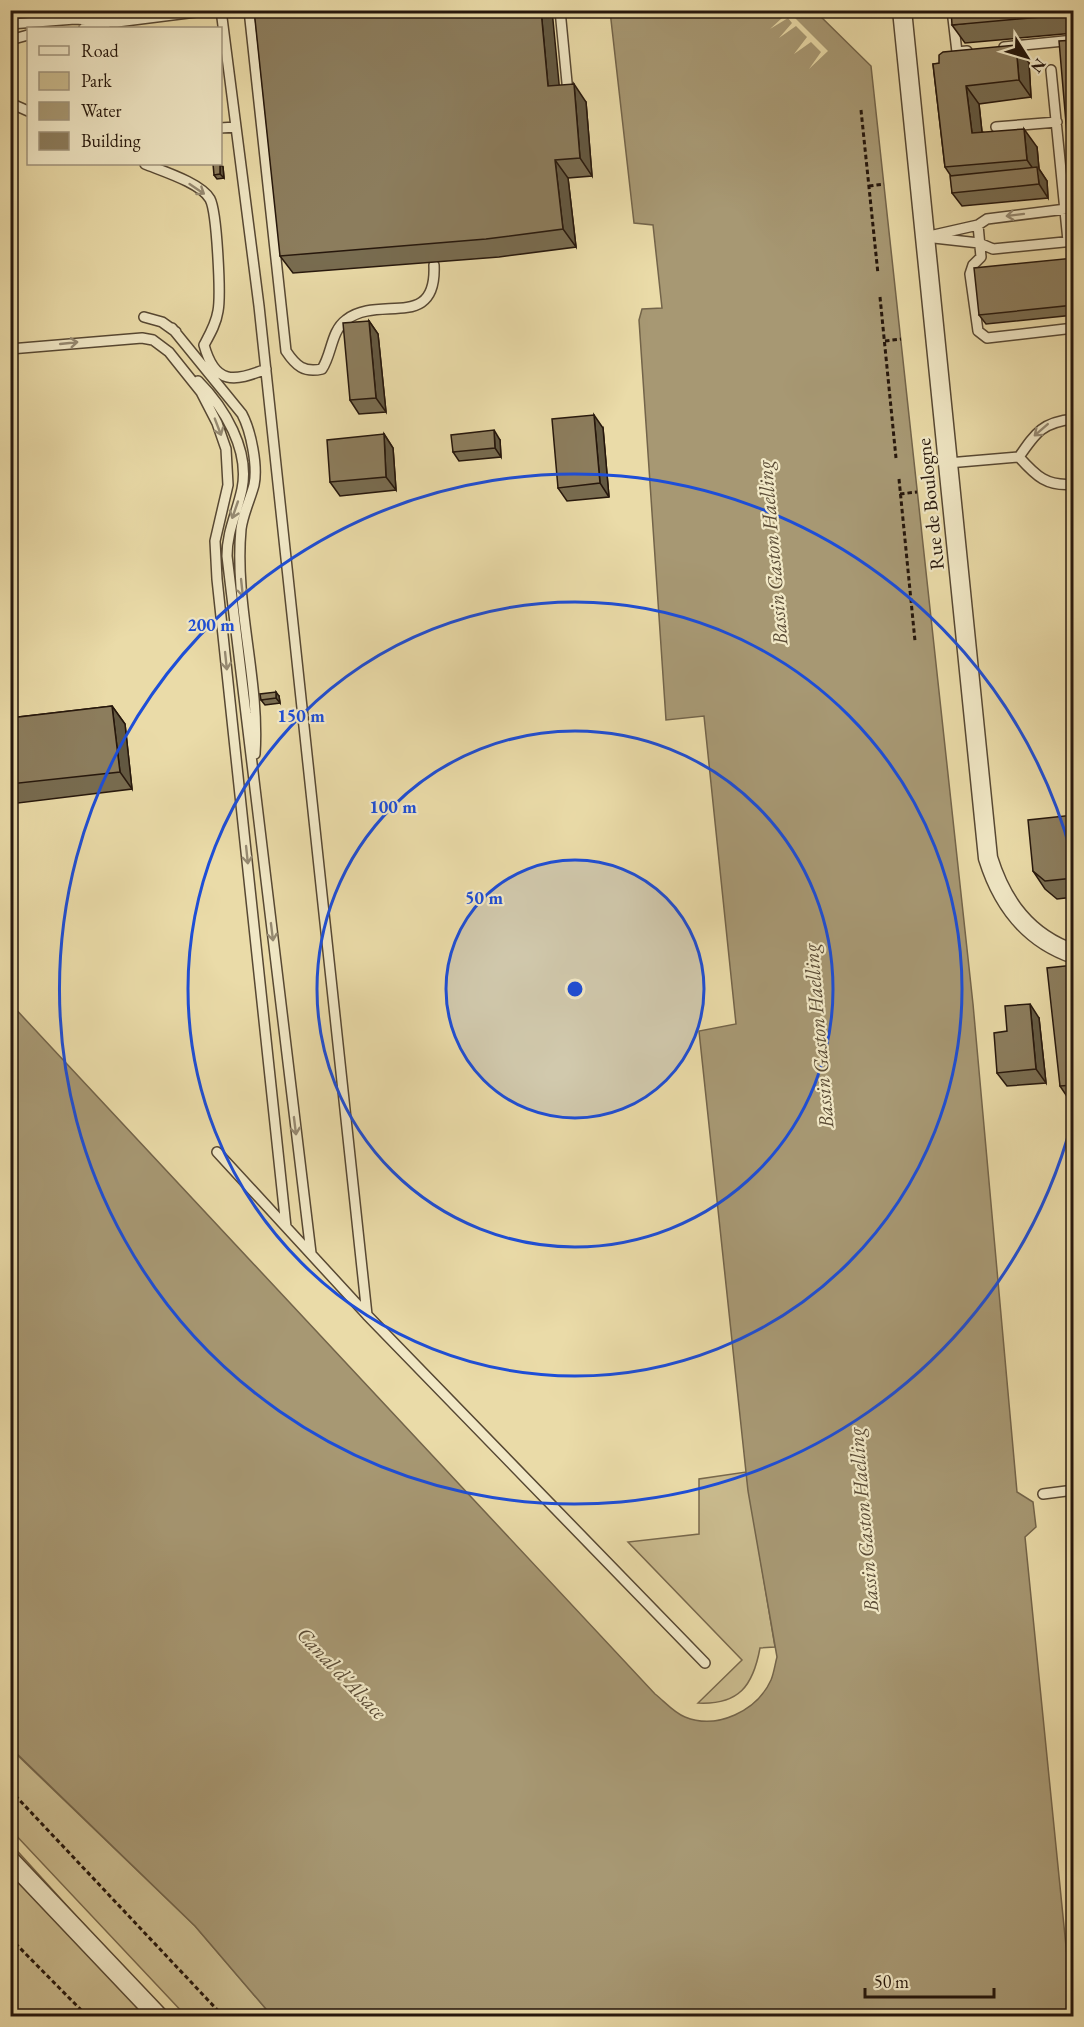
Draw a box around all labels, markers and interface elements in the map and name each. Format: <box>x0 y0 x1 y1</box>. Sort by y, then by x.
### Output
legend <box>27 27 222 165</box>
north arrow <box>997 27 1057 87</box>
text: Road <box>81 39 120 62</box>
text: N <box>1026 54 1051 77</box>
text: Park <box>81 69 112 92</box>
text: Water <box>81 99 122 122</box>
text: Building <box>81 129 141 152</box>
one-way arrow <box>189 183 205 195</box>
one-way arrow <box>1006 210 1026 221</box>
one-way arrow <box>58 337 78 348</box>
one-way arrow <box>213 417 224 436</box>
one-way arrow <box>1034 423 1049 437</box>
street label: Rue de Boulogne <box>910 437 950 571</box>
water label: Bassin Gaston Haelling <box>750 458 794 647</box>
one-way arrow <box>229 500 240 519</box>
one-way arrow <box>237 578 248 598</box>
text: 200 m <box>187 613 235 636</box>
one-way arrow <box>221 650 232 670</box>
text: 150 m <box>277 704 325 727</box>
text: 100 m <box>369 795 417 818</box>
one-way arrow <box>241 844 252 864</box>
text: 50 m <box>465 886 503 909</box>
one-way arrow <box>267 922 278 941</box>
water label: Bassin Gaston Haelling <box>796 941 840 1130</box>
centre of rings <box>565 979 585 999</box>
one-way arrow <box>290 1115 301 1135</box>
water label: Bassin Gaston Haelling <box>841 1425 885 1614</box>
water label: Canal d'Alsace <box>291 1621 394 1726</box>
scale bar <box>865 1961 994 1999</box>
text: 50 m <box>874 1970 909 1993</box>

